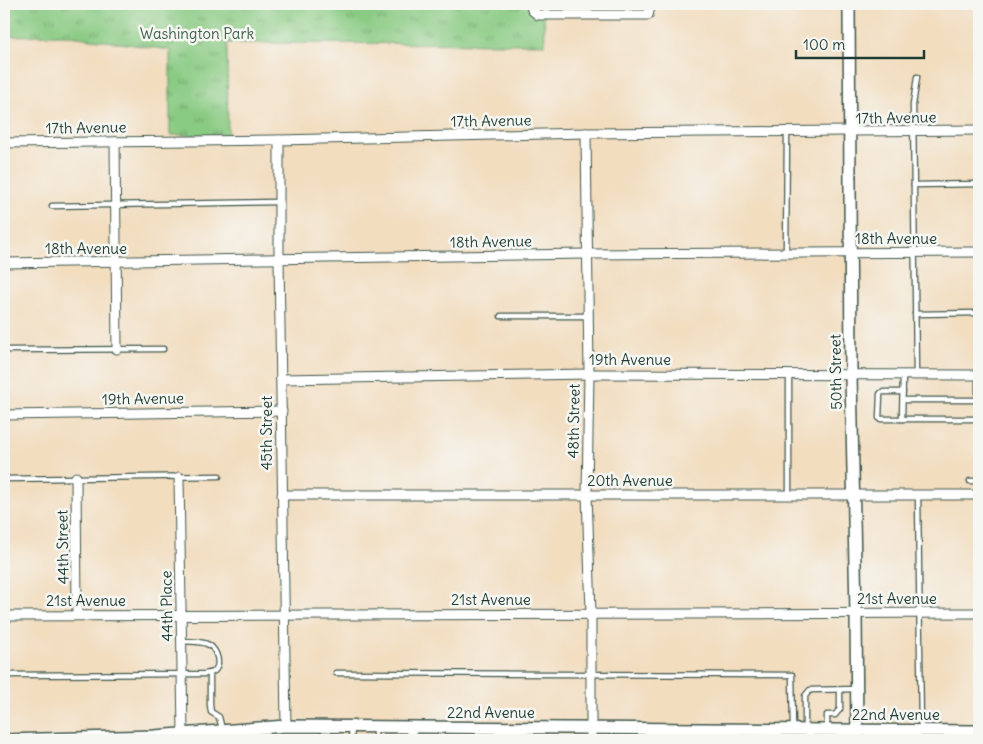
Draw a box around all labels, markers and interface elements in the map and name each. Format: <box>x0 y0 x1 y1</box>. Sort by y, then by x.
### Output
park label: Washington Park <box>140 24 255 43</box>
scale bar <box>796 28 923 60</box>
text: 100 m <box>803 35 845 54</box>
street label: 17th Avenue <box>855 107 937 128</box>
street label: 17th Avenue <box>450 110 532 131</box>
street label: 17th Avenue <box>45 117 127 138</box>
street label: 18th Avenue <box>855 229 937 248</box>
street label: 18th Avenue <box>450 231 532 252</box>
street label: 18th Avenue <box>45 239 127 258</box>
street label: 50th Street <box>825 334 846 410</box>
street label: 19th Avenue <box>589 350 671 369</box>
street label: 48th Street <box>563 384 584 458</box>
street label: 19th Avenue <box>102 388 184 409</box>
street label: 45th Street <box>257 396 276 470</box>
street label: 20th Avenue <box>587 471 673 490</box>
street label: 44th Street <box>52 510 73 584</box>
street label: 44th Place <box>156 570 177 642</box>
street label: 21st Avenue <box>857 589 937 608</box>
street label: 21st Avenue <box>451 590 531 609</box>
street label: 21st Avenue <box>46 591 126 610</box>
street label: 22nd Avenue <box>447 703 535 722</box>
street label: 22nd Avenue <box>852 705 940 724</box>

